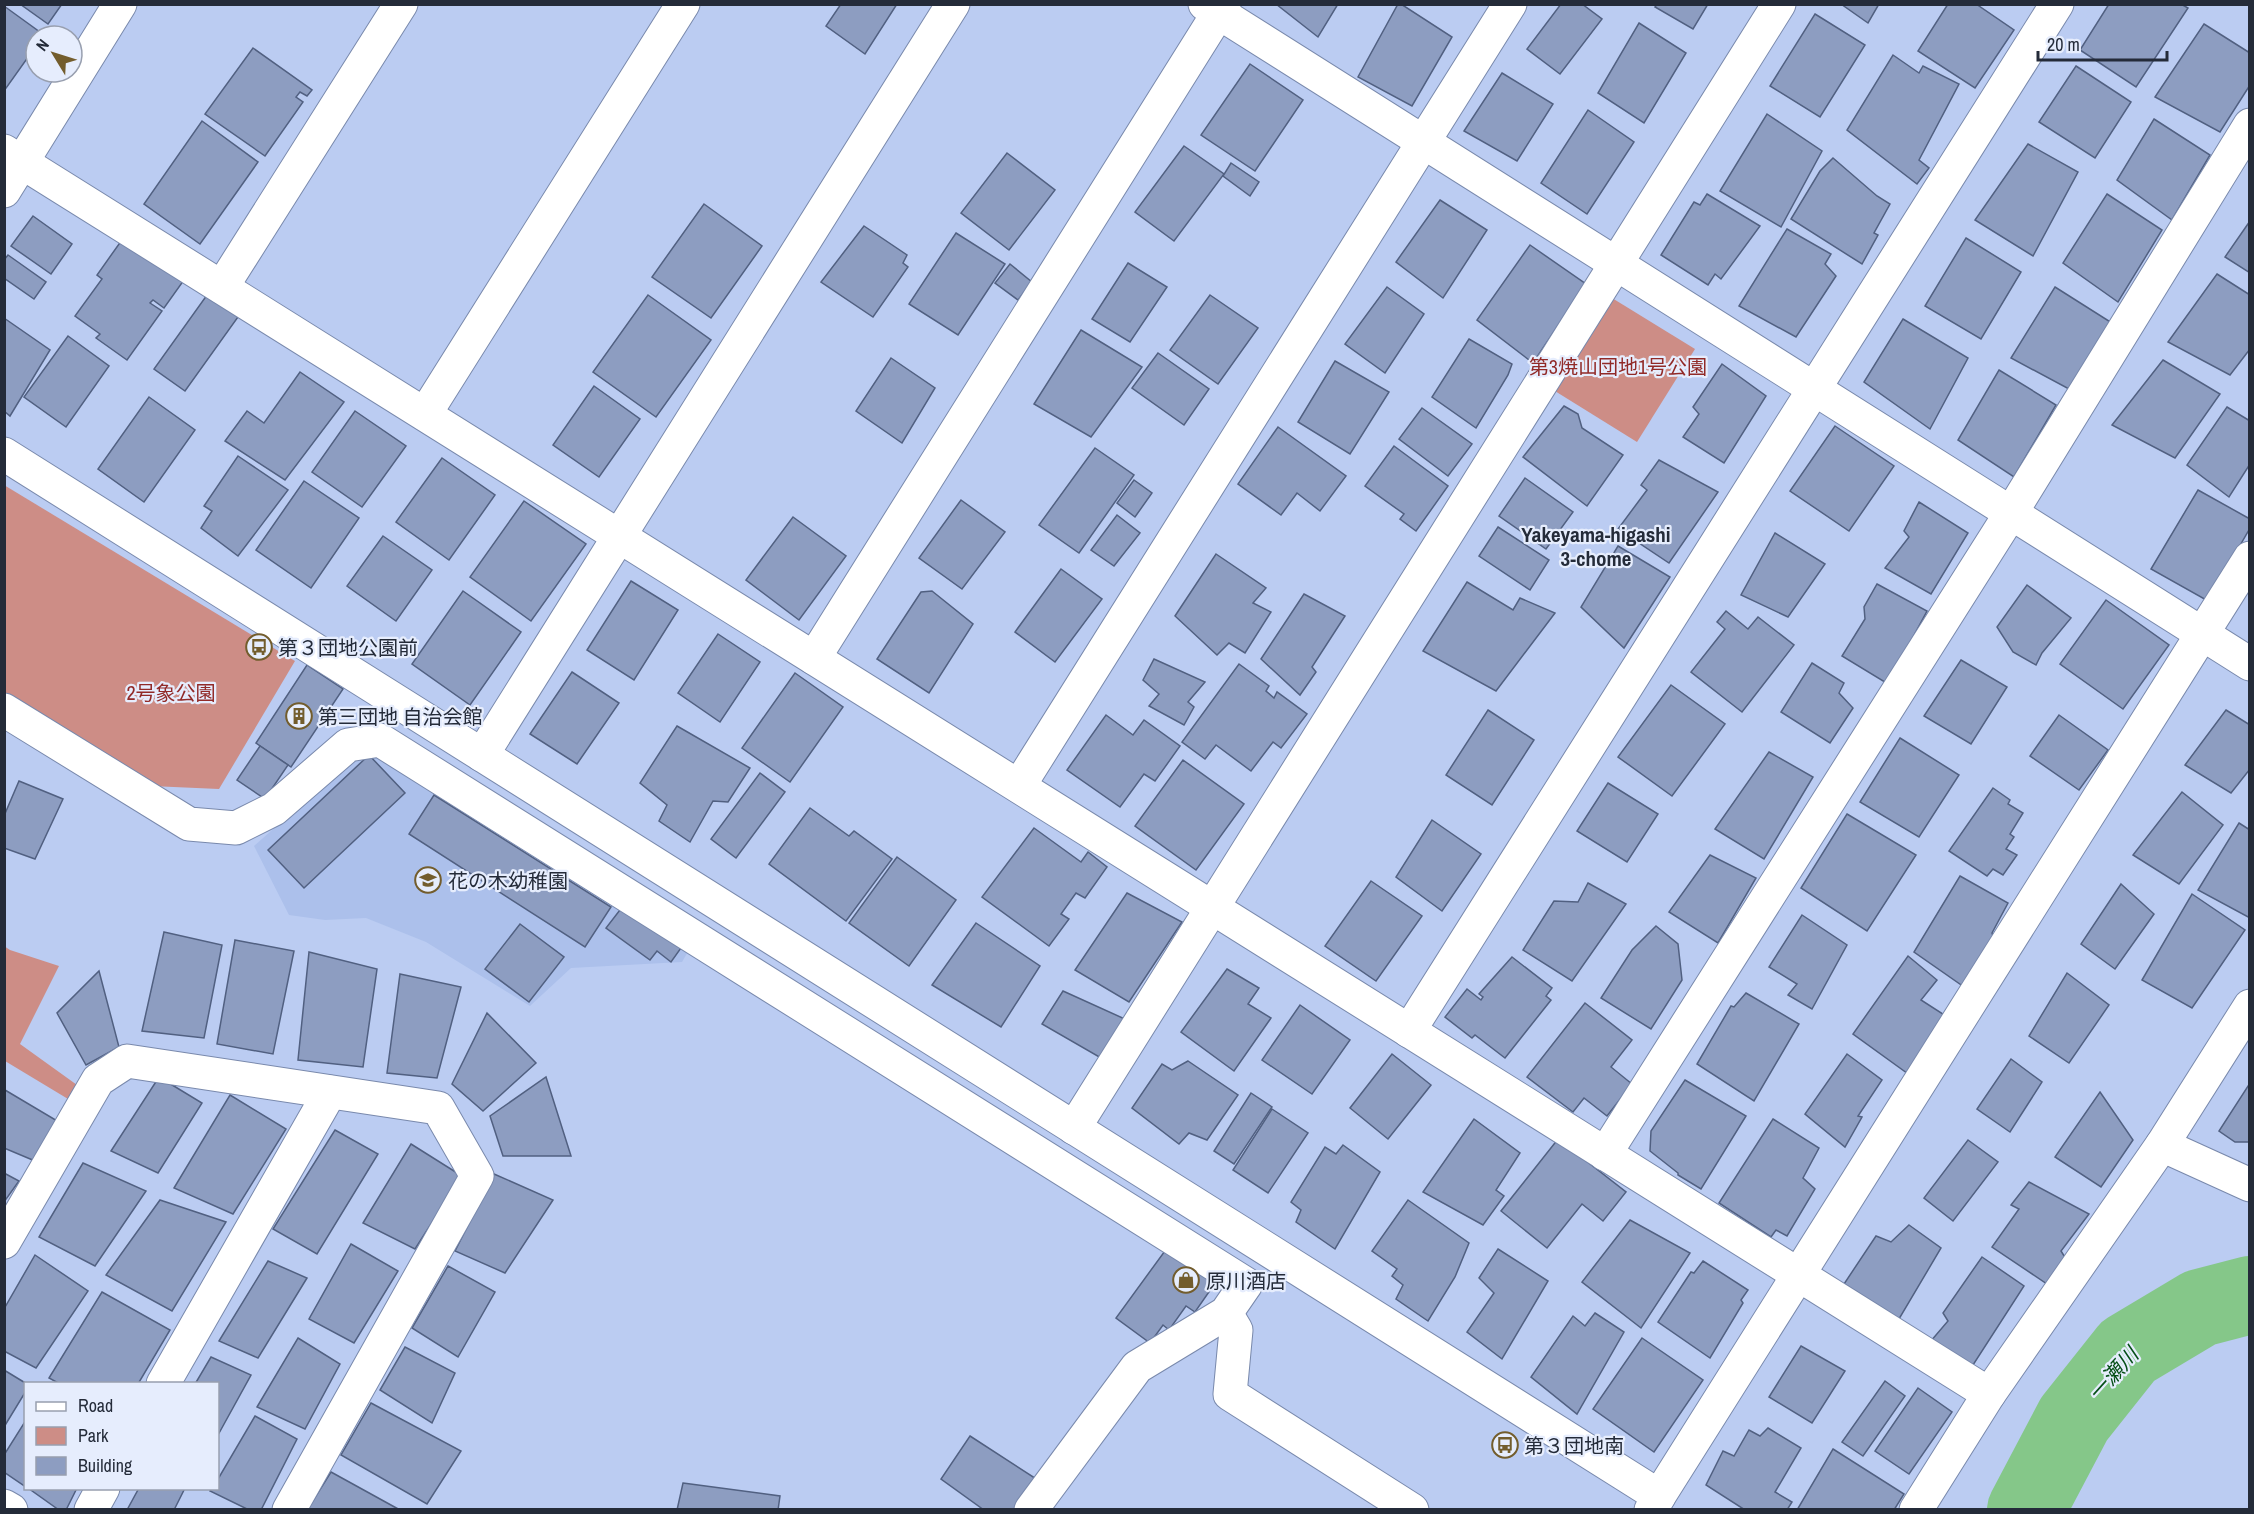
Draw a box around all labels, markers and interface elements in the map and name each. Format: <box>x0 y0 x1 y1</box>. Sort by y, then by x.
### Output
north arrow <box>24 24 84 84</box>
scale bar <box>2038 24 2167 62</box>
text: 20 m <box>2047 32 2080 57</box>
text: N <box>31 34 54 55</box>
park label: 第3焼山団地1号公園 <box>1529 353 1707 380</box>
district label: Yakeyama-higashi 3-chome <box>1521 520 1671 573</box>
bus stop icon: 第３団地公園前 <box>244 632 274 662</box>
place label: 第３団地公園前 <box>278 634 418 661</box>
park label: 2号象公園 <box>126 679 216 706</box>
building icon: 第三団地 自治会館 <box>284 701 314 731</box>
place label: 第三団地 自治会館 <box>318 703 483 730</box>
school or university icon: 花の木幼稚園 <box>413 865 443 895</box>
place label: 花の木幼稚園 <box>448 867 568 894</box>
shop icon: 原川酒店 <box>1171 1265 1201 1295</box>
place label: 原川酒店 <box>1206 1267 1286 1294</box>
water label: 一瀬川 <box>2081 1339 2146 1407</box>
legend <box>24 1382 219 1490</box>
text: Road <box>78 1393 113 1418</box>
text: Park <box>78 1423 109 1448</box>
bus stop icon: 第３団地南 <box>1490 1430 1520 1460</box>
place label: 第３団地南 <box>1524 1432 1624 1459</box>
text: Building <box>78 1453 133 1478</box>

